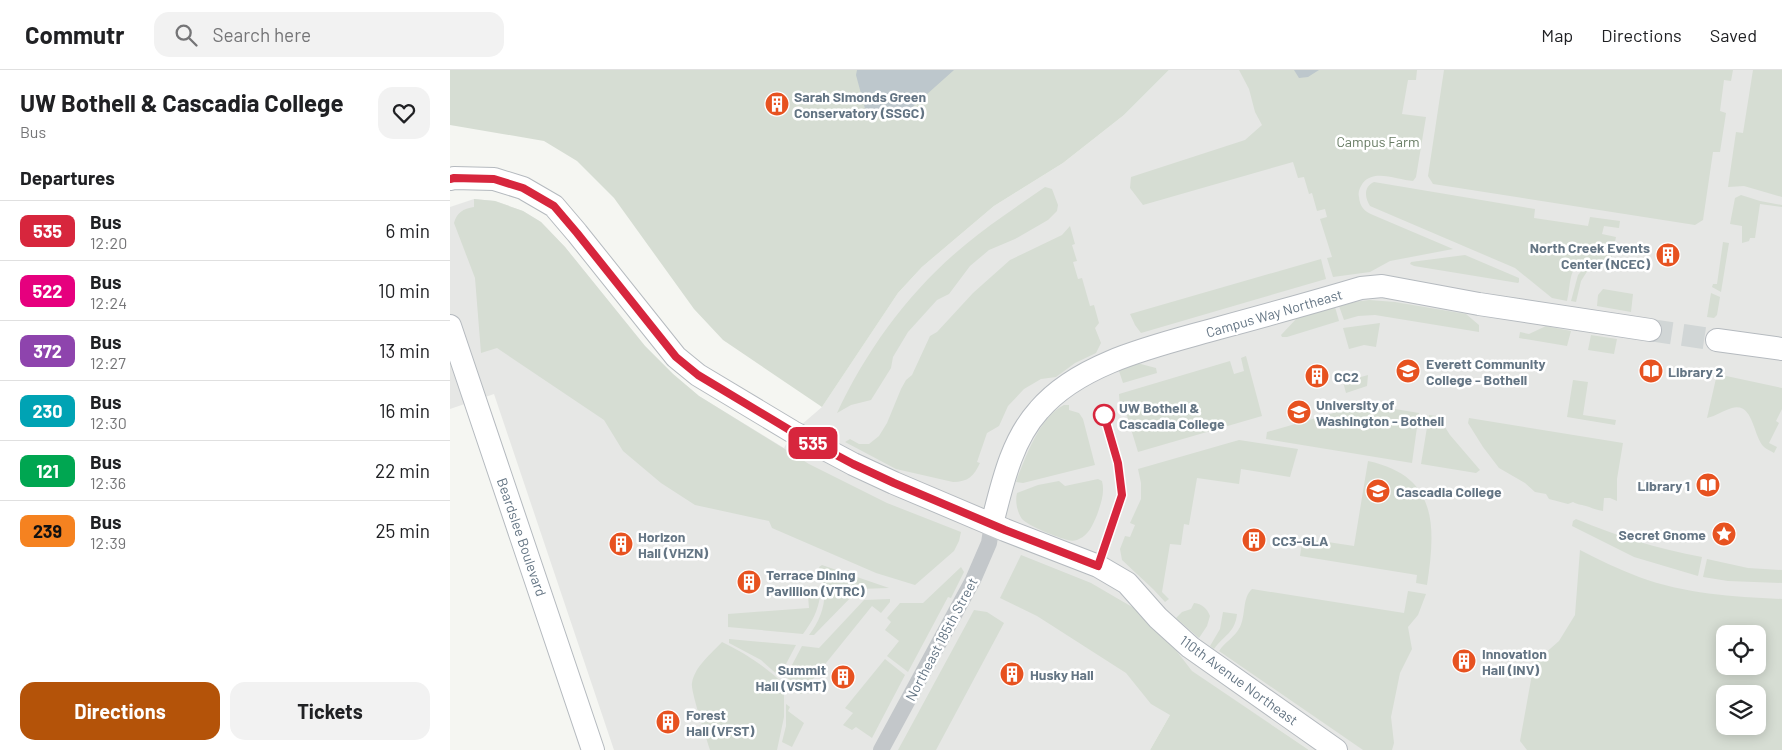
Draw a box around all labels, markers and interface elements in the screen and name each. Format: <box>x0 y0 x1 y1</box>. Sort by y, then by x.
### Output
search box <box>154 12 504 57</box>
text: Commutr <box>25 20 124 49</box>
icon: search <box>172 21 200 49</box>
text: Search here <box>212 23 311 46</box>
text: Map <box>1541 24 1573 46</box>
text: Directions <box>1601 24 1682 46</box>
text: Saved <box>1710 24 1757 46</box>
button: heart <box>378 87 430 139</box>
text: UW Bothell & Cascadia College <box>20 88 344 117</box>
place label: Sarah Simonds Green Conservatory (SSGC) <box>794 88 926 121</box>
building icon: Sarah Simonds Green Conservatory (SSGC) <box>764 91 790 117</box>
text: Bus <box>20 122 46 141</box>
park label: Campus Farm <box>1336 133 1420 150</box>
text: Departures <box>20 166 115 189</box>
text: Bus <box>90 210 122 233</box>
text: 6 min <box>386 219 430 242</box>
text: 535 <box>33 220 62 242</box>
text: 12:20 <box>90 233 127 252</box>
place label: North Creek Events Center (NCEC) <box>1530 239 1650 272</box>
building icon: North Creek Events Center (NCEC) <box>1655 242 1681 268</box>
text: Bus <box>90 270 122 293</box>
text: 10 min <box>378 279 430 302</box>
text: 522 <box>33 280 62 302</box>
street label: Campus Way Northeast <box>1204 285 1344 341</box>
text: 12:24 <box>90 293 127 312</box>
text: Bus <box>90 330 122 353</box>
text: 13 min <box>379 339 430 362</box>
text: 372 <box>33 340 62 362</box>
text: 12:27 <box>90 353 126 372</box>
place label: Everett Community College - Bothell <box>1426 355 1546 388</box>
school or university icon: Everett Community College - Bothell <box>1395 358 1421 384</box>
library icon: Library 2 <box>1638 358 1664 384</box>
building icon: CC2 <box>1304 363 1330 389</box>
place label: Library 2 <box>1668 363 1724 380</box>
place label: CC2 <box>1334 368 1359 385</box>
text: Bus <box>90 390 122 413</box>
place label: University of Washington - Bothell <box>1316 396 1444 429</box>
text: 16 min <box>379 399 430 422</box>
place label: UW Bothell & Cascadia College <box>1119 399 1225 432</box>
school or university icon: University of Washington - Bothell <box>1286 399 1312 425</box>
text: 230 <box>33 400 62 422</box>
marker: UW Bothell & Cascadia College <box>1093 404 1115 426</box>
text: 12:30 <box>90 413 127 432</box>
line badge: 535 <box>784 427 842 459</box>
text: 535 <box>798 432 828 454</box>
text: Bus <box>90 450 122 473</box>
text: 22 min <box>375 459 430 482</box>
text: 121 <box>36 460 59 482</box>
library icon: Library 1 <box>1695 472 1721 498</box>
text: 12:36 <box>90 473 126 492</box>
street label: Beardslee Boulevard <box>494 475 550 599</box>
place label: Library 1 <box>1638 477 1690 494</box>
school or university icon: Cascadia College <box>1365 478 1391 504</box>
place label: Cascadia College <box>1396 483 1502 500</box>
text: Bus <box>90 510 122 533</box>
text: 25 min <box>375 519 430 542</box>
text: 239 <box>33 520 62 542</box>
place icon: Secret Gnome <box>1711 521 1737 547</box>
place label: Secret Gnome <box>1618 526 1706 543</box>
building icon: CC3-GLA <box>1241 527 1267 553</box>
place label: Horizon Hall (VHZN) <box>638 528 708 561</box>
building icon: Horizon Hall (VHZN) <box>608 531 634 557</box>
place label: CC3-GLA <box>1272 532 1329 549</box>
text: 12:39 <box>90 533 126 552</box>
place label: Terrace Dining Pavillion (VTRC) <box>766 566 865 599</box>
building icon: Terrace Dining Pavillion (VTRC) <box>736 569 762 595</box>
street label: Northeast 185th Street <box>901 574 981 704</box>
map controls <box>1716 625 1766 735</box>
button: locate <box>1716 625 1766 675</box>
street label: 110th Avenue Northeast <box>1177 631 1301 729</box>
place label: Innovation Hall (INV) <box>1482 645 1547 678</box>
building icon: Innovation Hall (INV) <box>1451 648 1477 674</box>
place label: Summit Hall (VSMT) <box>756 661 826 694</box>
building icon: Husky Hall <box>999 661 1025 687</box>
building icon: Summit Hall (VSMT) <box>830 664 856 690</box>
place label: Husky Hall <box>1030 666 1094 683</box>
button: Directions <box>20 682 220 740</box>
button: Tickets <box>230 682 430 740</box>
button: layers <box>1716 685 1766 735</box>
place label: Forest Hall (VFST) <box>686 706 755 739</box>
building icon: Forest Hall (VFST) <box>655 709 681 735</box>

